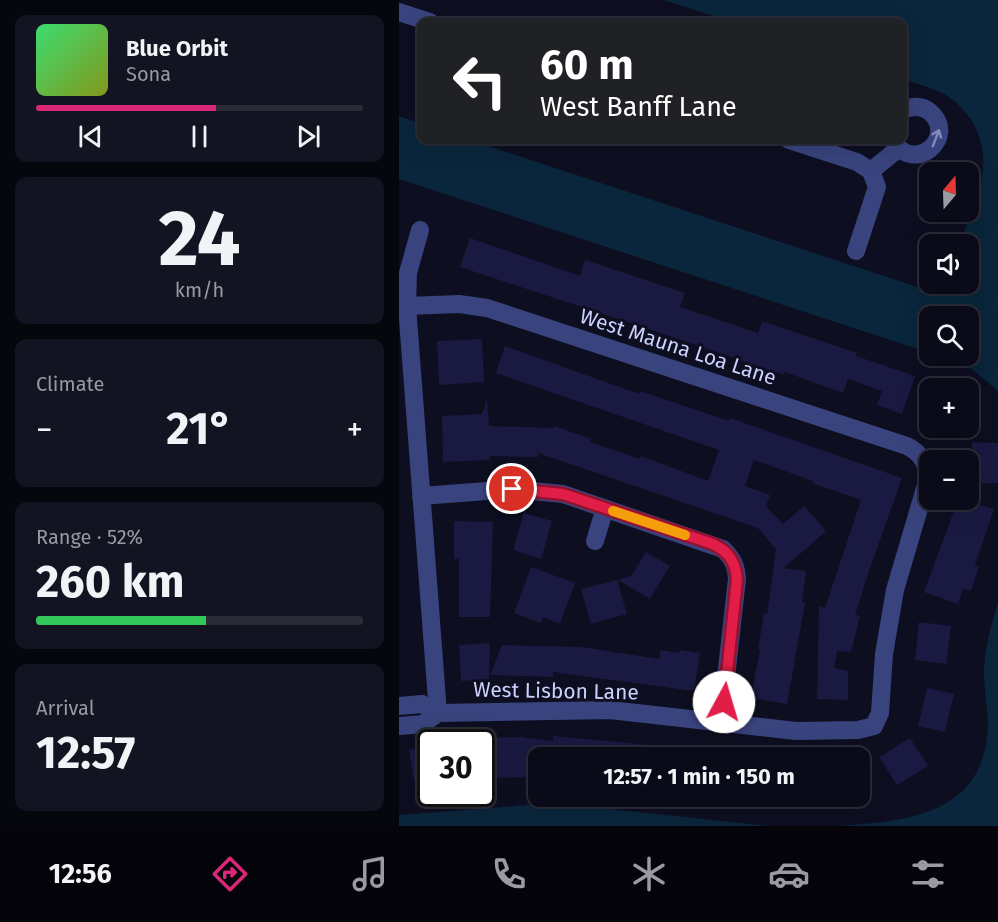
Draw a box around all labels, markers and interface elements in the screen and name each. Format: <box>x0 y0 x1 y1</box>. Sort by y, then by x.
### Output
text: Blue Orbit <box>126 35 228 62</box>
text: 60 m <box>540 40 634 90</box>
icon: left <box>441 42 519 120</box>
text: Sona <box>126 62 171 86</box>
text: West Banff Lane <box>540 91 737 123</box>
icon: previous <box>74 120 107 153</box>
icon: pause <box>183 120 216 153</box>
icon: next <box>292 120 325 153</box>
one-way arrow <box>931 129 942 147</box>
north arrow <box>919 162 979 222</box>
map controls <box>919 162 979 510</box>
text: 24 <box>158 192 241 286</box>
button: sound <box>919 234 979 294</box>
text: km/h <box>175 278 224 302</box>
street label: West Mauna Loa Lane <box>576 303 780 391</box>
button: search <box>919 306 979 366</box>
text: Climate <box>36 372 104 396</box>
button: + <box>919 378 979 438</box>
text: 21° <box>166 402 233 456</box>
text: − <box>36 410 53 450</box>
text: + <box>347 410 363 450</box>
button: − <box>919 450 979 510</box>
pin <box>486 463 537 514</box>
icon: arrive <box>495 472 528 505</box>
text: Range · 52% <box>36 525 143 549</box>
text: 260 km <box>36 555 185 609</box>
position arrow <box>692 670 756 734</box>
street label: West Lisbon Lane <box>473 677 639 705</box>
text: Arrival <box>36 696 95 720</box>
text: 12:57 <box>36 726 135 780</box>
speed limit sign: 30 <box>417 729 495 807</box>
text: 12:57 · 1 min · 150 m <box>603 763 795 790</box>
icon: directions <box>209 853 251 895</box>
icon: music <box>349 853 391 895</box>
icon: phone <box>488 853 530 895</box>
icon: climate <box>628 853 670 895</box>
icon: car <box>768 853 810 895</box>
icon: filters <box>907 853 949 895</box>
text: 12:56 <box>49 858 112 890</box>

